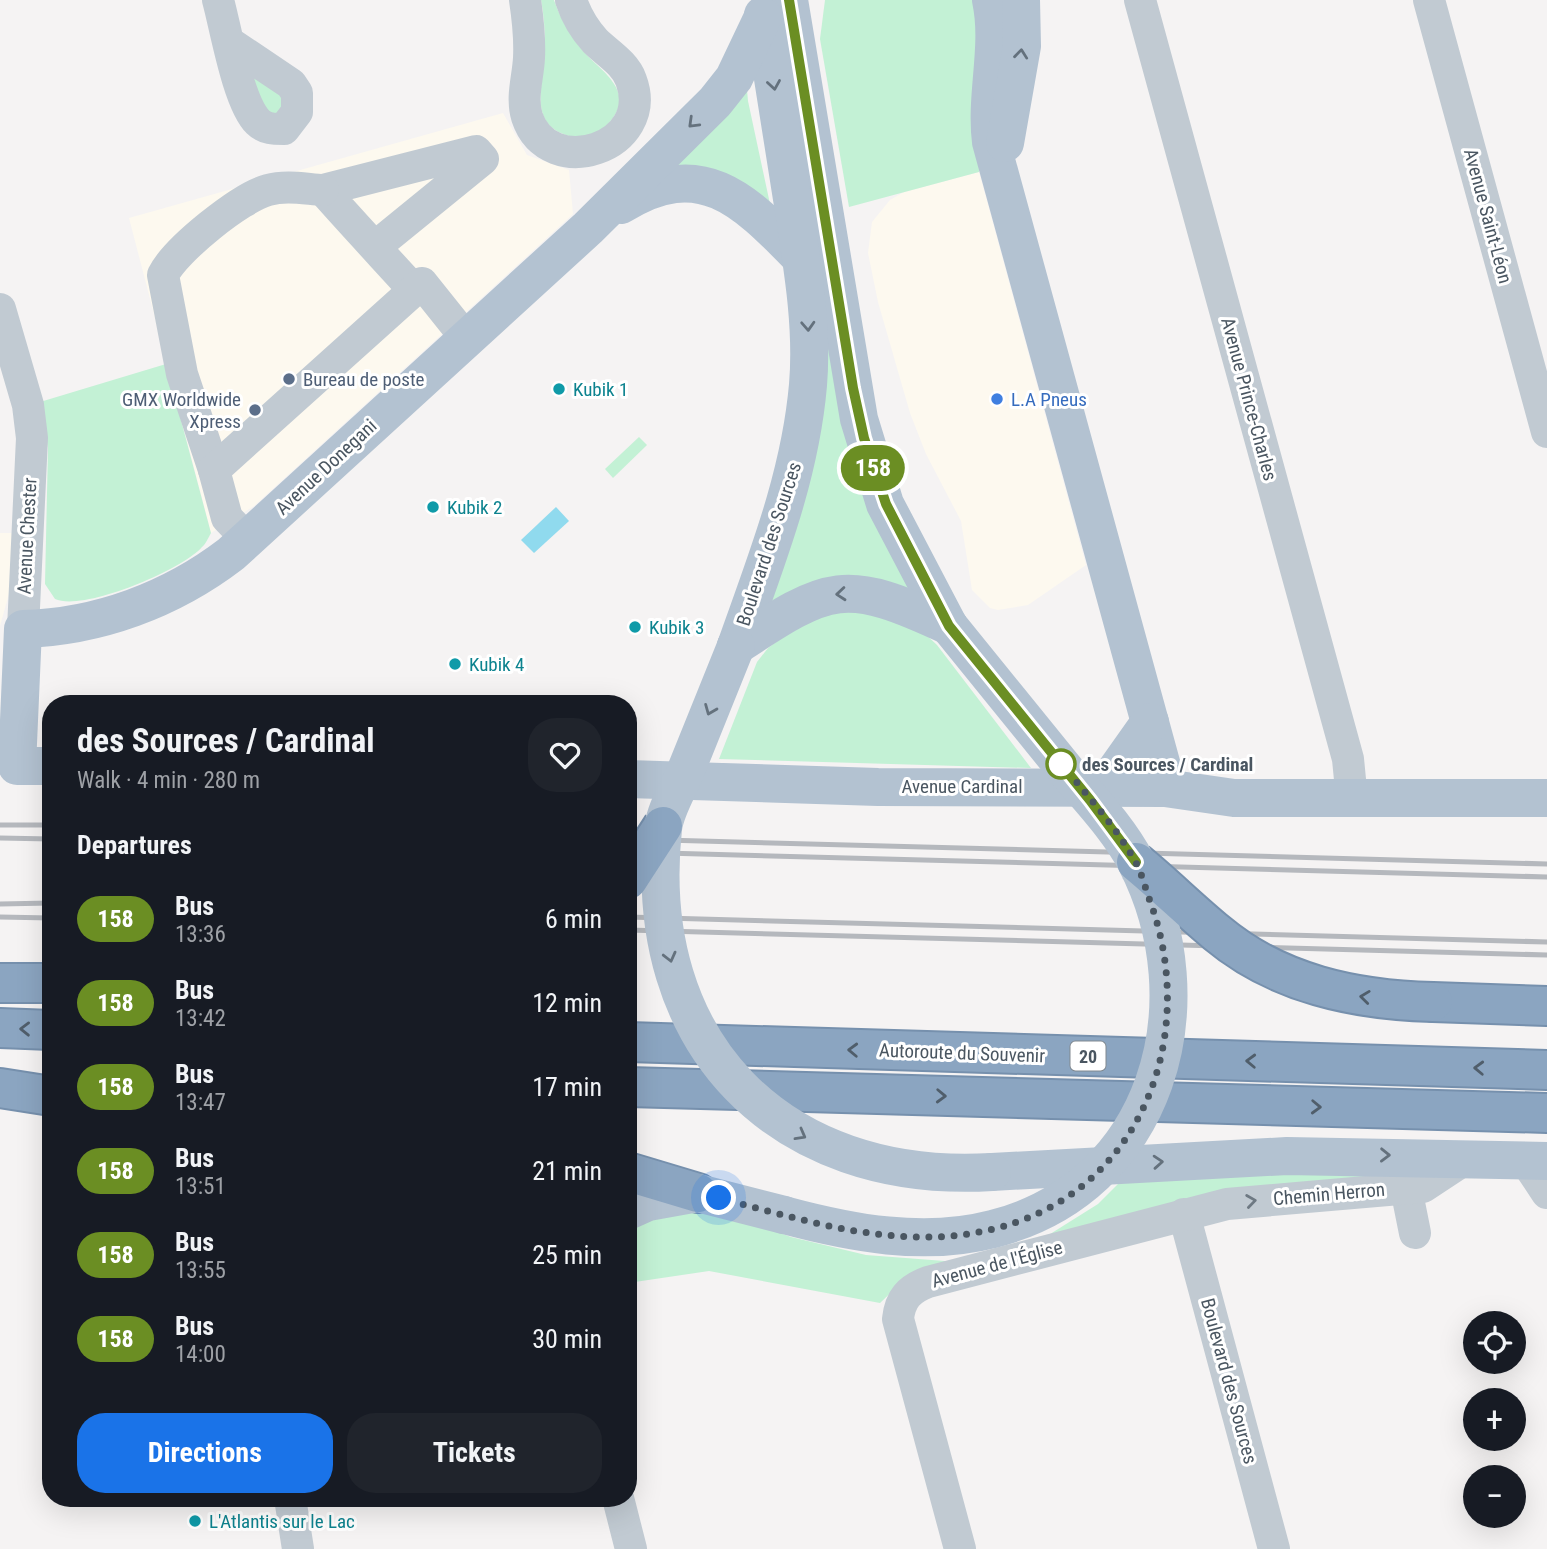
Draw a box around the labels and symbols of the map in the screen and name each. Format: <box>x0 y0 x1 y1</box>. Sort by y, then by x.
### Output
one-way arrow <box>1013 48 1028 59</box>
one-way arrow <box>766 79 781 90</box>
one-way arrow <box>689 115 702 128</box>
street label: Avenue Saint-Léon <box>1459 146 1517 286</box>
street label: Avenue Prince-Charles <box>1216 315 1282 483</box>
one-way arrow <box>801 321 816 332</box>
place label: Bureau de poste <box>303 368 425 391</box>
marker: Bureau de poste <box>281 371 297 387</box>
place label: Kubik 1 <box>573 378 628 401</box>
marker: Kubik 1 <box>551 381 567 397</box>
place label: GMX Worldwide Xpress <box>122 388 241 433</box>
place label: L.A Pneus <box>1011 388 1087 411</box>
marker: L.A Pneus <box>989 391 1005 407</box>
marker: GMX Worldwide Xpress <box>247 402 263 418</box>
street label: Avenue Donegani <box>271 414 381 520</box>
line badge: 158 <box>833 445 913 491</box>
street label: Boulevard des Sources <box>732 459 806 629</box>
street label: Avenue Chester <box>12 477 42 595</box>
place label: Kubik 2 <box>447 496 502 519</box>
marker: Kubik 2 <box>425 499 441 515</box>
one-way arrow <box>835 586 846 601</box>
place label: Kubik 3 <box>649 616 704 639</box>
marker: Kubik 3 <box>627 619 643 635</box>
place label: Kubik 4 <box>469 653 524 676</box>
marker: Kubik 4 <box>447 656 463 672</box>
one-way arrow <box>705 703 719 715</box>
marker: des Sources / Cardinal <box>1046 749 1076 779</box>
place label: des Sources / Cardinal <box>1082 753 1253 776</box>
street label: Avenue Cardinal <box>902 775 1023 798</box>
one-way arrow <box>662 951 676 963</box>
one-way arrow <box>1359 990 1371 1005</box>
one-way arrow <box>20 1021 30 1037</box>
street label: Autoroute du Souvenir <box>879 1039 1046 1067</box>
one-way arrow <box>847 1042 858 1057</box>
road number: 20 <box>1070 1042 1106 1070</box>
one-way arrow <box>1246 1053 1256 1069</box>
one-way arrow <box>1473 1060 1484 1075</box>
one-way arrow <box>937 1088 947 1104</box>
one-way arrow <box>1310 1099 1321 1114</box>
one-way arrow <box>794 1127 807 1140</box>
one-way arrow <box>1380 1147 1391 1163</box>
one-way arrow <box>1153 1155 1164 1170</box>
street label: Chemin Herron <box>1272 1178 1386 1210</box>
your location <box>701 1180 736 1215</box>
one-way arrow <box>1245 1193 1257 1208</box>
street label: Avenue de l'Église <box>929 1235 1065 1292</box>
street label: Boulevard des Sources <box>1196 1296 1262 1466</box>
place label: L'Atlantis sur le Lac <box>209 1510 355 1533</box>
marker: L'Atlantis sur le Lac <box>187 1513 203 1529</box>

